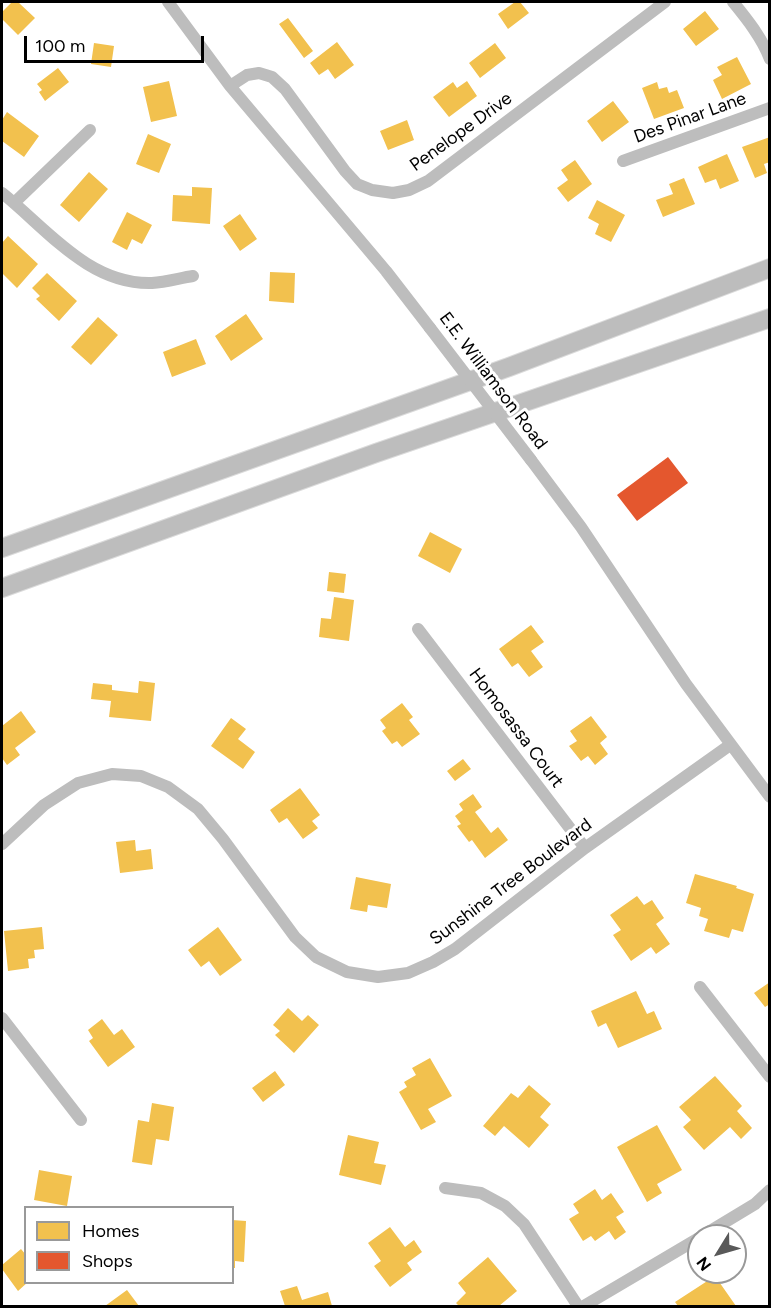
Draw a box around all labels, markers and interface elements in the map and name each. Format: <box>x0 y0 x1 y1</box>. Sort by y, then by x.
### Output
scale bar <box>27 24 207 62</box>
text: 100 m <box>35 35 85 57</box>
street label: Penelope Drive <box>406 88 516 176</box>
street label: Des Pinar Lane <box>631 88 749 148</box>
street label: E.E. Williamson Road <box>434 308 552 454</box>
street label: Homosassa Court <box>464 664 568 792</box>
street label: Sunshine Tree Boulevard <box>426 814 596 950</box>
legend <box>24 1206 234 1284</box>
text: Homes <box>82 1220 140 1242</box>
north arrow <box>687 1224 747 1284</box>
text: Shops <box>82 1250 133 1272</box>
text: N <box>693 1253 715 1275</box>

